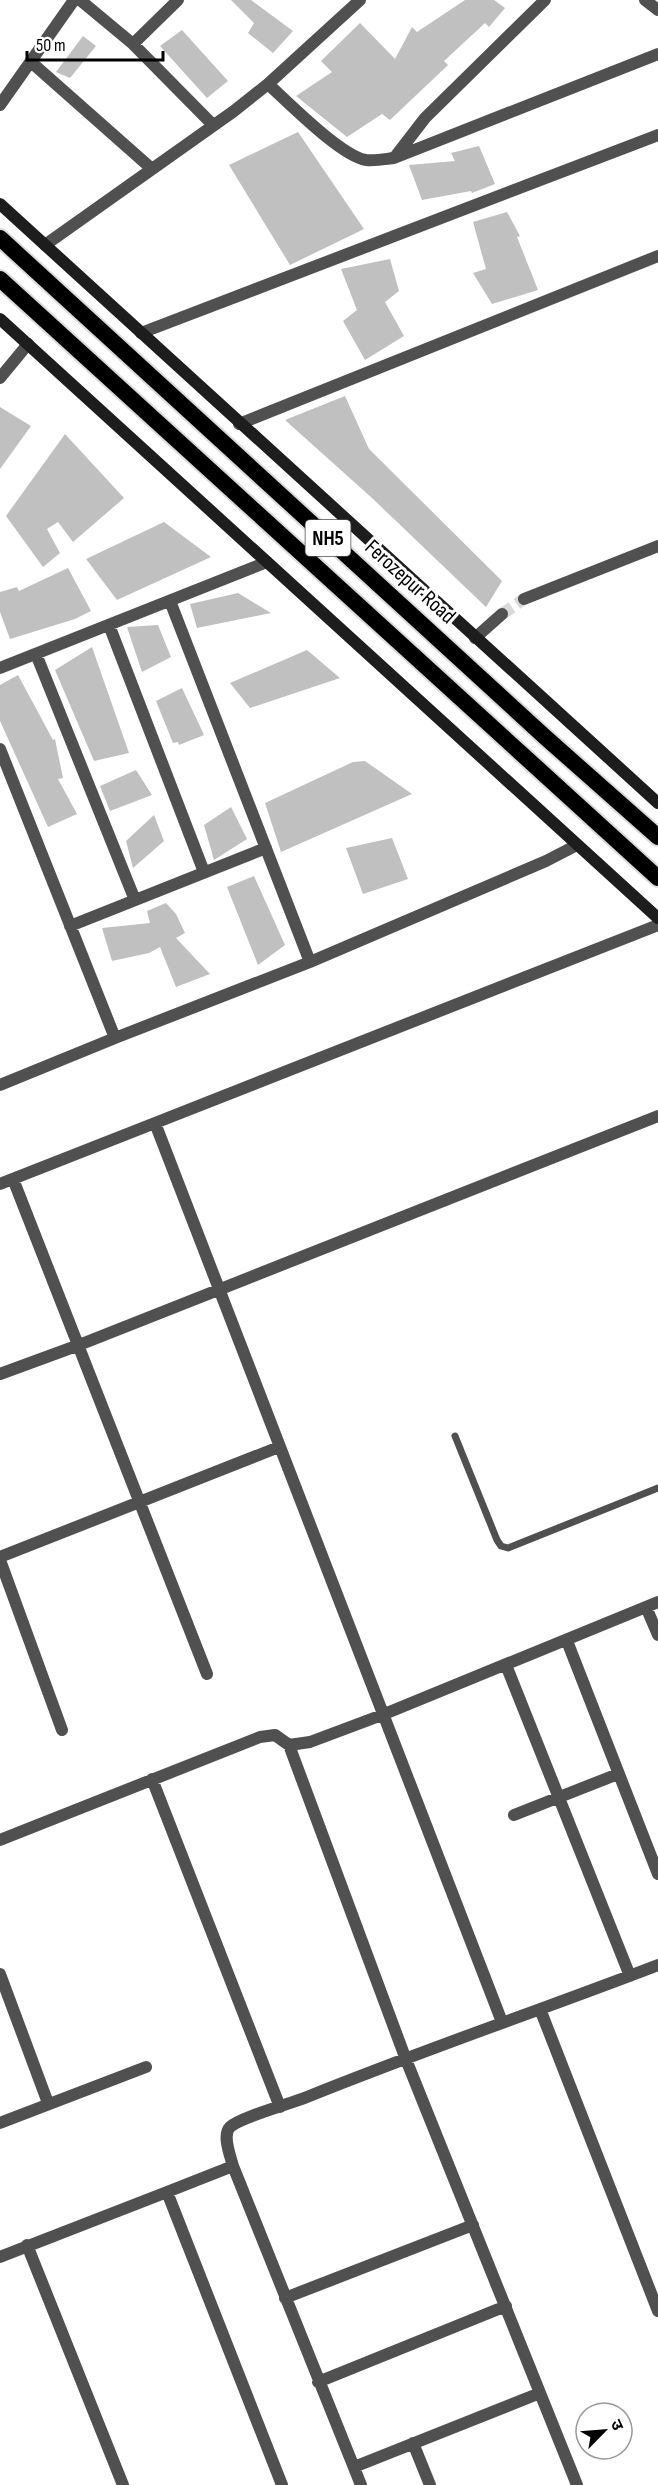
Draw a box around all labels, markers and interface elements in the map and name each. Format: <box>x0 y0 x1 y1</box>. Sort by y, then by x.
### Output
scale bar <box>27 24 164 62</box>
text: 50 m <box>36 35 66 56</box>
road number: NH5 <box>306 520 350 556</box>
street label: Ferozepur Road <box>359 534 461 630</box>
north arrow <box>574 2401 634 2461</box>
text: उ <box>606 2417 627 2434</box>

